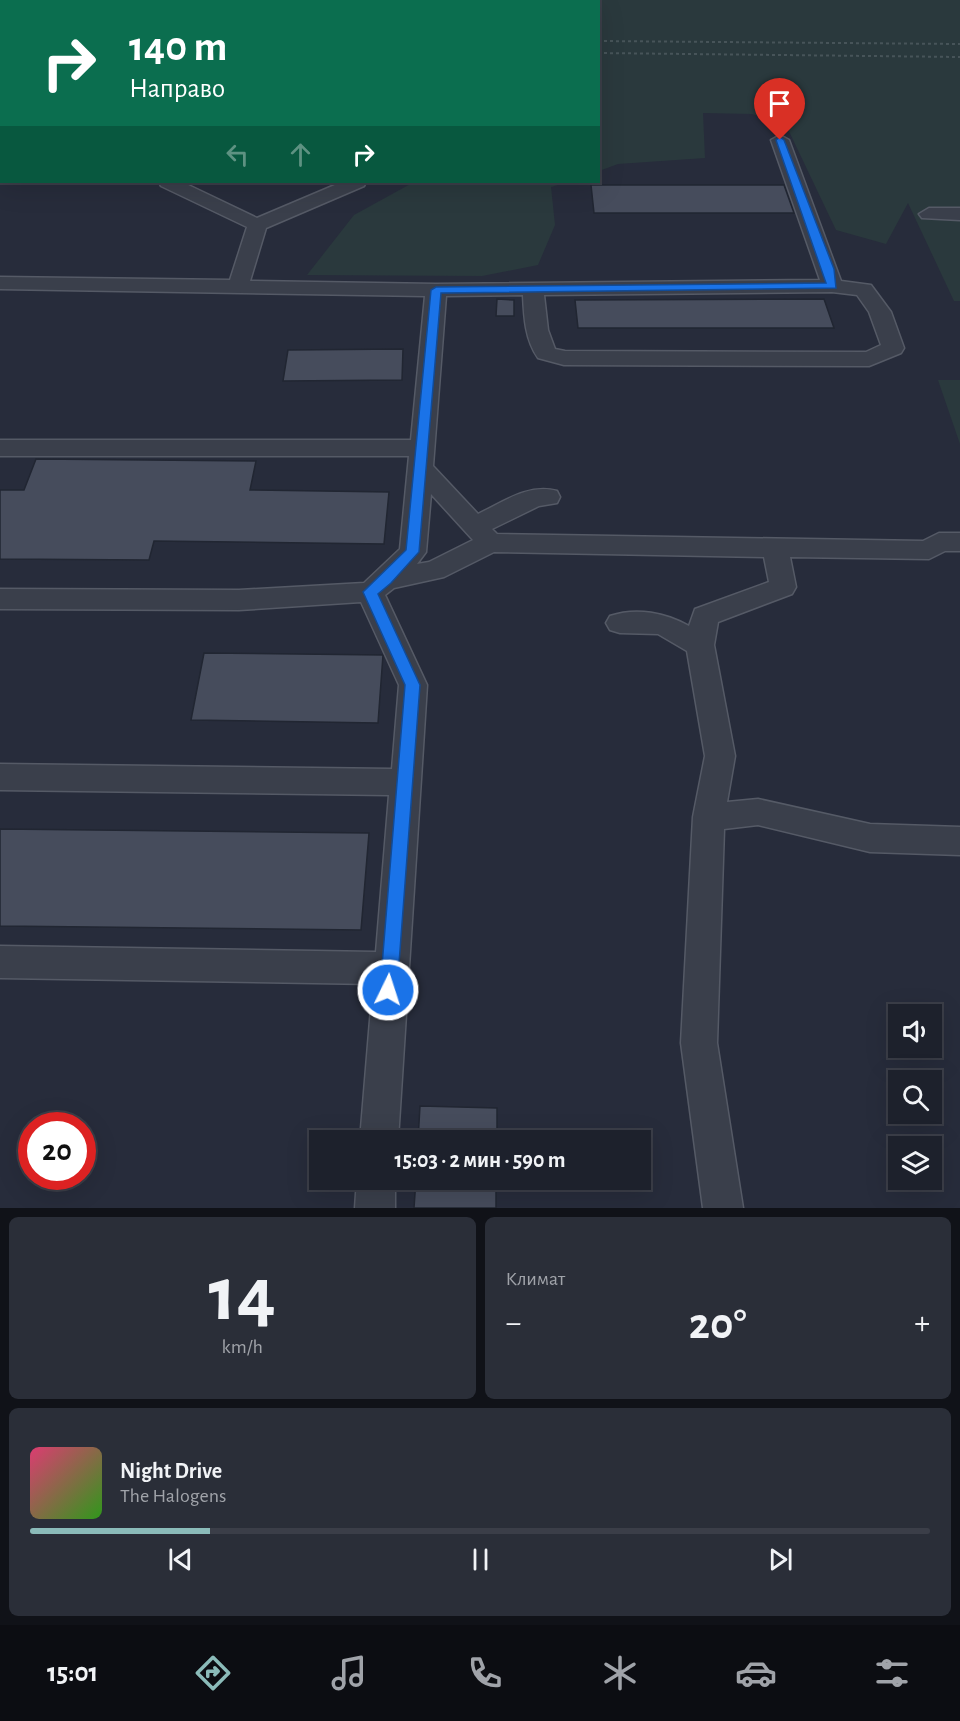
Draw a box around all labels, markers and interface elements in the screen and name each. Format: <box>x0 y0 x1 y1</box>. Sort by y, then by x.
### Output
icon: right <box>30 24 108 102</box>
text: 140 m <box>129 26 227 68</box>
text: Направо <box>129 75 225 102</box>
pin <box>754 78 805 140</box>
icon: arrive <box>763 87 796 120</box>
icon: left <box>221 138 254 171</box>
icon: ahead <box>284 138 317 171</box>
icon: right <box>347 138 380 171</box>
position arrow <box>356 958 420 1022</box>
map controls <box>888 1004 942 1190</box>
button: sound <box>888 1004 942 1058</box>
button: search <box>888 1070 942 1124</box>
speed limit sign: 20 <box>18 1112 96 1190</box>
button: layers <box>888 1136 942 1190</box>
text: 15:03 · 2 мин · 590 m <box>395 1149 565 1171</box>
text: 14 <box>209 1257 276 1335</box>
text: Климат <box>506 1269 565 1289</box>
text: 20° <box>689 1302 747 1347</box>
text: − <box>506 1307 521 1340</box>
text: + <box>914 1307 930 1340</box>
text: km/h <box>222 1337 263 1357</box>
text: Night Drive <box>120 1460 222 1482</box>
text: The Halogens <box>120 1486 226 1506</box>
icon: previous <box>164 1543 197 1576</box>
icon: pause <box>464 1543 497 1576</box>
icon: next <box>764 1543 797 1576</box>
icon: directions <box>192 1652 234 1694</box>
icon: music <box>328 1652 370 1694</box>
icon: phone <box>464 1652 506 1694</box>
icon: climate <box>599 1652 641 1694</box>
icon: car <box>735 1652 777 1694</box>
icon: filters <box>871 1652 913 1694</box>
text: 15:01 <box>47 1659 98 1686</box>

